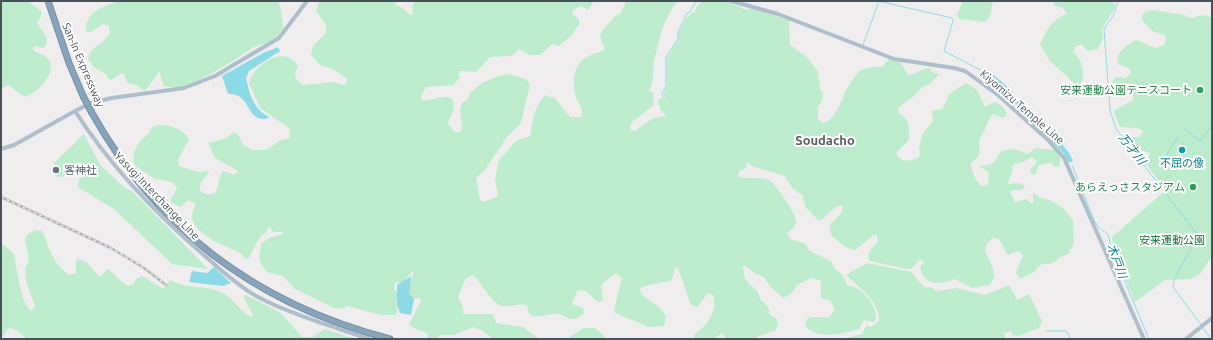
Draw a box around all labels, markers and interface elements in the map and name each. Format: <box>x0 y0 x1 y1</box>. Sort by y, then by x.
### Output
street label: San-In Expressway <box>59 21 107 109</box>
street label: Kiyomizu Temple Line <box>977 67 1067 147</box>
place label: 安来運動公園テニスコート <box>1060 83 1192 97</box>
marker: 安来運動公園テニスコート <box>1195 85 1205 95</box>
water label: 万才川 <box>1115 130 1149 168</box>
district label: Soudacho <box>795 133 855 149</box>
marker: 不屈の像 <box>1177 145 1187 155</box>
street label: Yasugi Interchange Line <box>112 149 202 243</box>
place label: 不屈の像 <box>1160 156 1204 170</box>
place label: 客神社 <box>64 163 97 177</box>
marker: 客神社 <box>51 165 61 175</box>
place label: あらえっさスタジアム <box>1075 180 1185 194</box>
marker: あらえっさスタジアム <box>1188 182 1198 192</box>
park label: 安来運動公園 <box>1139 233 1205 247</box>
water label: 木戸川 <box>1104 242 1130 280</box>

